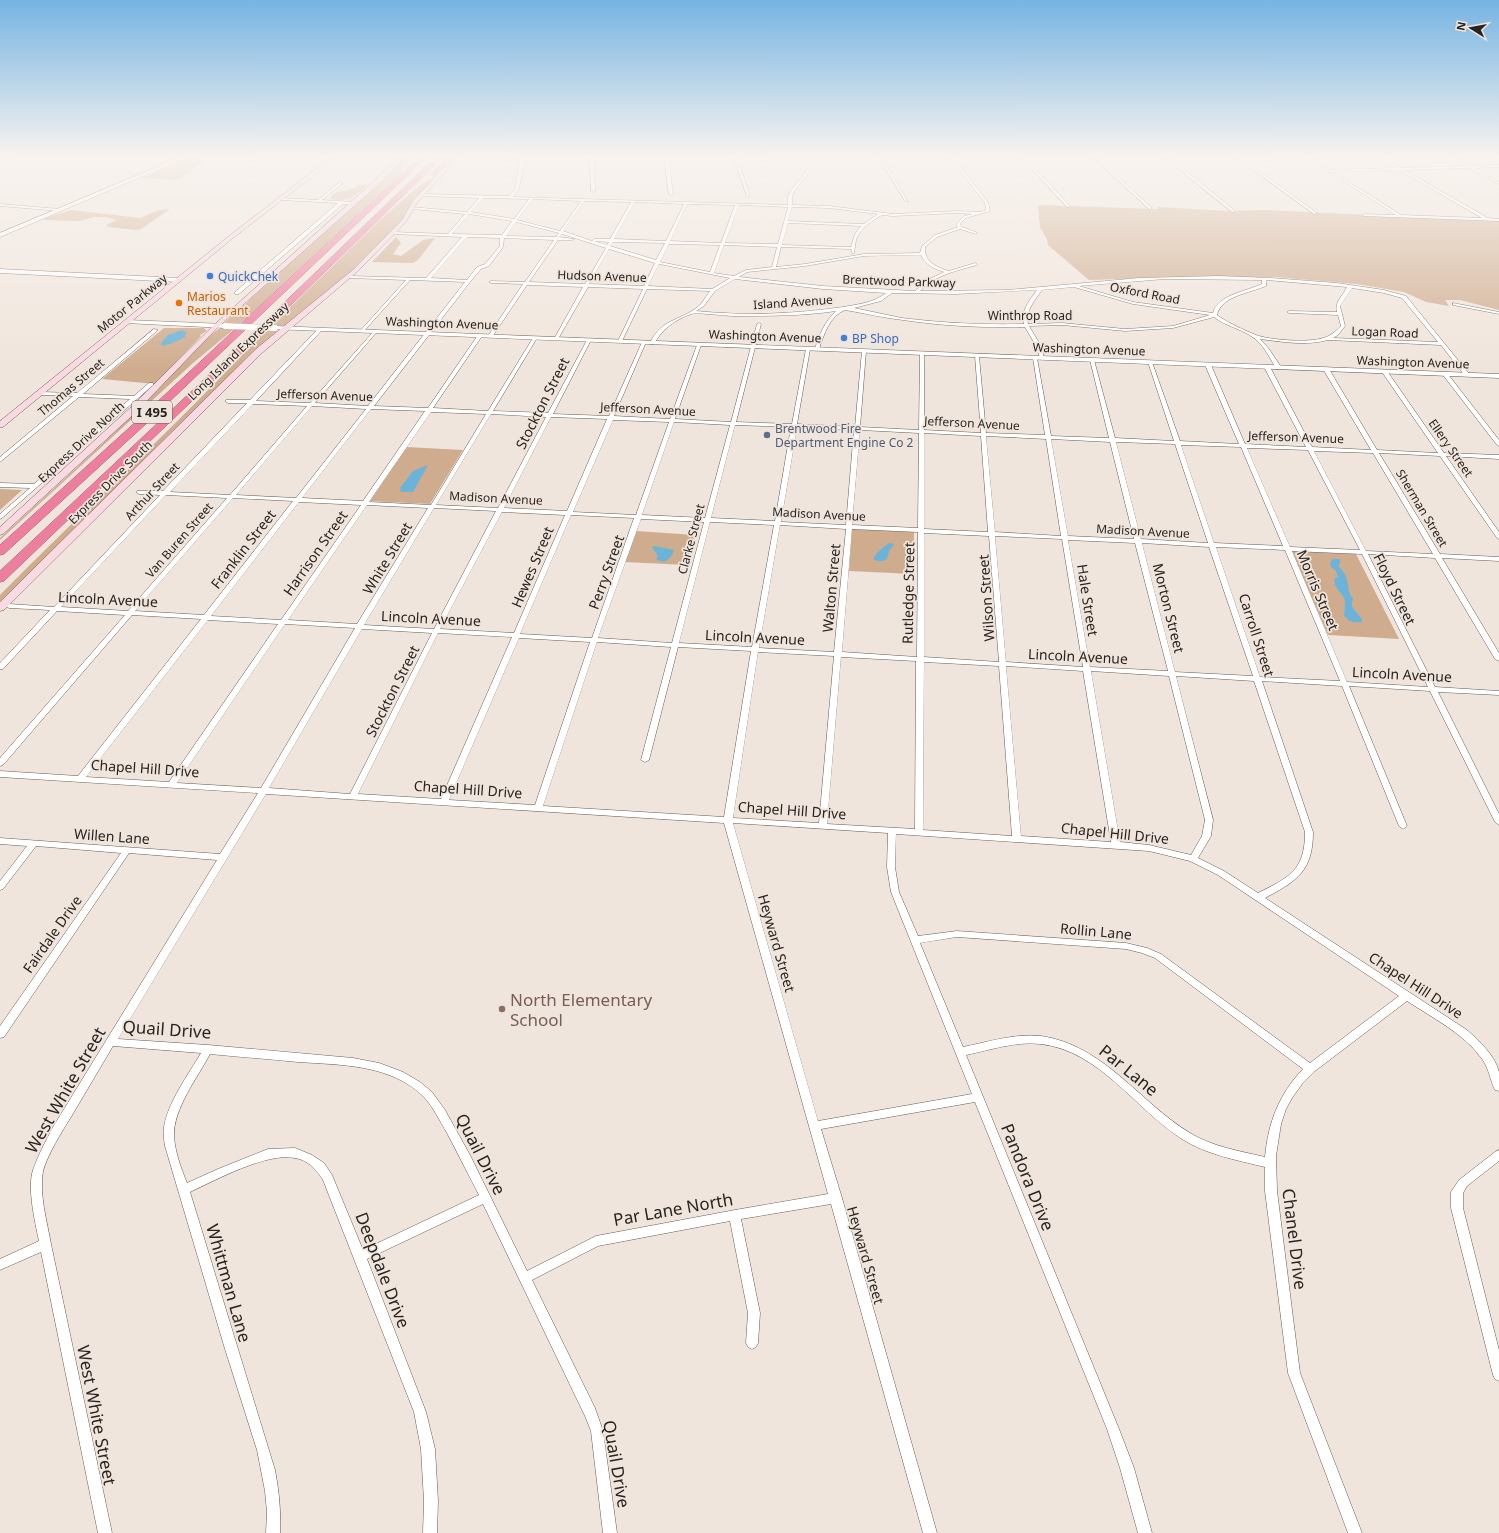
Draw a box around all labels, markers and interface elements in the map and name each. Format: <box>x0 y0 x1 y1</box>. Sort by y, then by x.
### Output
north arrow <box>1451 8 1491 48</box>
text: N <box>1452 20 1469 32</box>
street label: Hudson Avenue <box>557 266 647 286</box>
place label: QuickChek <box>218 268 279 285</box>
street label: Motor Parkway <box>93 269 171 336</box>
marker: QuickChek <box>205 271 215 281</box>
street label: Brentwood Parkway <box>842 271 957 291</box>
street label: Oxford Road <box>1108 278 1182 308</box>
place label: Marios Restaurant <box>187 288 249 319</box>
street label: Island Avenue <box>753 291 834 313</box>
street label: Long Island Expressway <box>184 297 293 404</box>
marker: Marios Restaurant <box>174 298 184 308</box>
street label: Winthrop Road <box>988 307 1072 324</box>
street label: Washington Avenue <box>385 313 499 333</box>
street label: Logan Road <box>1351 322 1419 342</box>
street label: Washington Avenue <box>708 326 822 346</box>
place label: BP Shop <box>852 330 899 347</box>
marker: BP Shop <box>839 333 849 343</box>
street label: Washington Avenue <box>1032 339 1146 359</box>
street label: Washington Avenue <box>1356 352 1470 372</box>
street label: Thomas Street <box>34 354 108 420</box>
street label: Stockton Street <box>511 354 573 452</box>
street label: Jefferson Avenue <box>276 385 373 405</box>
street label: Express Drive North <box>34 397 128 487</box>
street label: Jefferson Avenue <box>599 398 696 420</box>
road number: I 495 <box>132 401 172 423</box>
street label: Jefferson Avenue <box>923 412 1020 434</box>
street label: Ellery Street <box>1425 416 1478 481</box>
place label: Brentwood Fire Department Engine Co 2 <box>775 420 914 451</box>
street label: Jefferson Avenue <box>1247 427 1344 447</box>
marker: Brentwood Fire Department Engine Co 2 <box>762 430 772 440</box>
street label: Express Drive South <box>64 436 156 528</box>
street label: Arthur Street <box>121 458 184 524</box>
street label: Sherman Street <box>1392 466 1452 551</box>
street label: Madison Avenue <box>449 487 543 509</box>
street label: Van Buren Street <box>141 498 217 581</box>
street label: Clarke Street <box>673 501 709 576</box>
street label: Madison Avenue <box>772 503 866 525</box>
street label: Franklin Street <box>206 506 280 592</box>
street label: Harrison Street <box>279 507 351 599</box>
street label: White Street <box>358 518 416 598</box>
street label: Madison Avenue <box>1096 520 1190 542</box>
street label: Hewes Street <box>506 524 558 610</box>
street label: Perry Street <box>584 532 628 612</box>
street label: Rutledge Street <box>898 542 918 644</box>
street label: Walton Street <box>818 543 844 633</box>
street label: Morris Street <box>1292 547 1344 633</box>
street label: Floyd Street <box>1369 550 1421 628</box>
street label: Wilson Street <box>973 554 999 642</box>
street label: Morton Street <box>1149 561 1189 655</box>
street label: Hale Street <box>1073 563 1103 637</box>
street label: Lincoln Avenue <box>58 587 158 611</box>
street label: Carroll Street <box>1235 591 1279 679</box>
street label: Lincoln Avenue <box>381 606 481 630</box>
street label: Lincoln Avenue <box>705 625 805 649</box>
street label: Stockton Street <box>361 642 423 740</box>
street label: Lincoln Avenue <box>1028 644 1128 668</box>
street label: Lincoln Avenue <box>1352 662 1452 686</box>
street label: Chapel Hill Drive <box>90 755 200 781</box>
street label: Chapel Hill Drive <box>413 776 523 802</box>
street label: Chapel Hill Drive <box>737 797 847 823</box>
street label: Chapel Hill Drive <box>1060 818 1170 848</box>
street label: Willen Lane <box>74 824 151 848</box>
street label: Fairdale Drive <box>18 891 86 977</box>
street label: Heyward Street <box>754 892 800 994</box>
street label: Rollin Lane <box>1059 918 1133 944</box>
street label: Chapel Hill Drive <box>1365 947 1467 1023</box>
place label: North Elementary School <box>510 988 652 1031</box>
marker: North Elementary School <box>497 1004 507 1014</box>
street label: Quail Drive <box>122 1014 212 1044</box>
street label: West White Street <box>20 1023 110 1157</box>
street label: Par Lane <box>1095 1039 1163 1101</box>
street label: Quail Drive <box>451 1109 511 1199</box>
street label: Pandora Drive <box>996 1120 1060 1234</box>
street label: Par Lane North <box>611 1187 735 1231</box>
street label: Chanel Drive <box>1277 1187 1313 1291</box>
street label: Heyward Street <box>843 1204 889 1306</box>
street label: Deepdale Drive <box>350 1209 416 1331</box>
street label: Whittman Lane <box>201 1221 257 1345</box>
street label: West White Street <box>72 1343 122 1487</box>
street label: Quail Drive <box>598 1418 636 1510</box>

